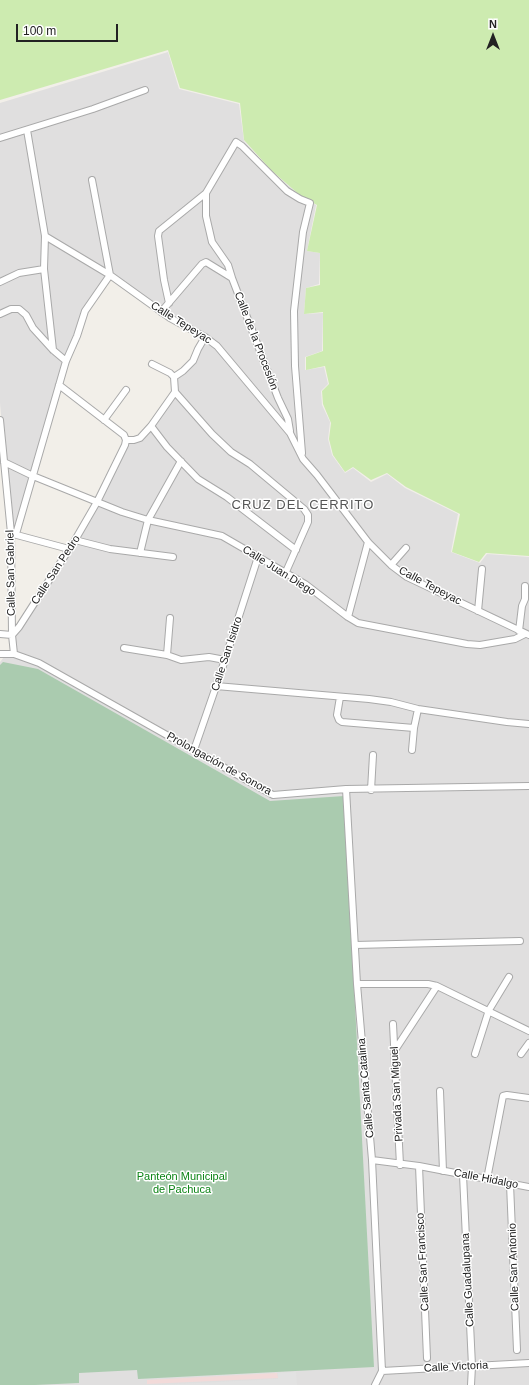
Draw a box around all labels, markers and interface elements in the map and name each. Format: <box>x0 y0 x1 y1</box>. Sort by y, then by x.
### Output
scale bar <box>18 16 120 42</box>
north arrow <box>473 16 513 56</box>
text: N <box>489 18 497 30</box>
text: 100 m <box>23 24 56 38</box>
street label: Calle de la Procesión <box>231 290 281 392</box>
street label: Calle Tepeyac <box>148 299 214 347</box>
district label: CRUZ DEL CERRITO <box>232 497 374 513</box>
street label: Calle San Gabriel <box>4 530 18 616</box>
street label: Calle San Pedro <box>29 533 83 607</box>
street label: Calle Juan Diego <box>240 543 318 599</box>
street label: Calle Tepeyac <box>396 564 464 608</box>
street label: Calle San Isidro <box>209 615 245 693</box>
street label: Prolongación de Sonora <box>164 730 274 798</box>
street label: Calle Santa Catalina <box>355 1037 377 1139</box>
street label: Privada San Miguel <box>388 1046 406 1142</box>
street label: Calle Hidalgo <box>453 1166 519 1192</box>
park label: Panteón Municipal de Pachuca <box>137 1170 227 1196</box>
street label: Calle San Francisco <box>414 1213 432 1311</box>
street label: Calle San Antonio <box>506 1223 522 1311</box>
street label: Calle Guadalupana <box>459 1233 477 1327</box>
street label: Calle Victoria <box>423 1359 489 1375</box>

